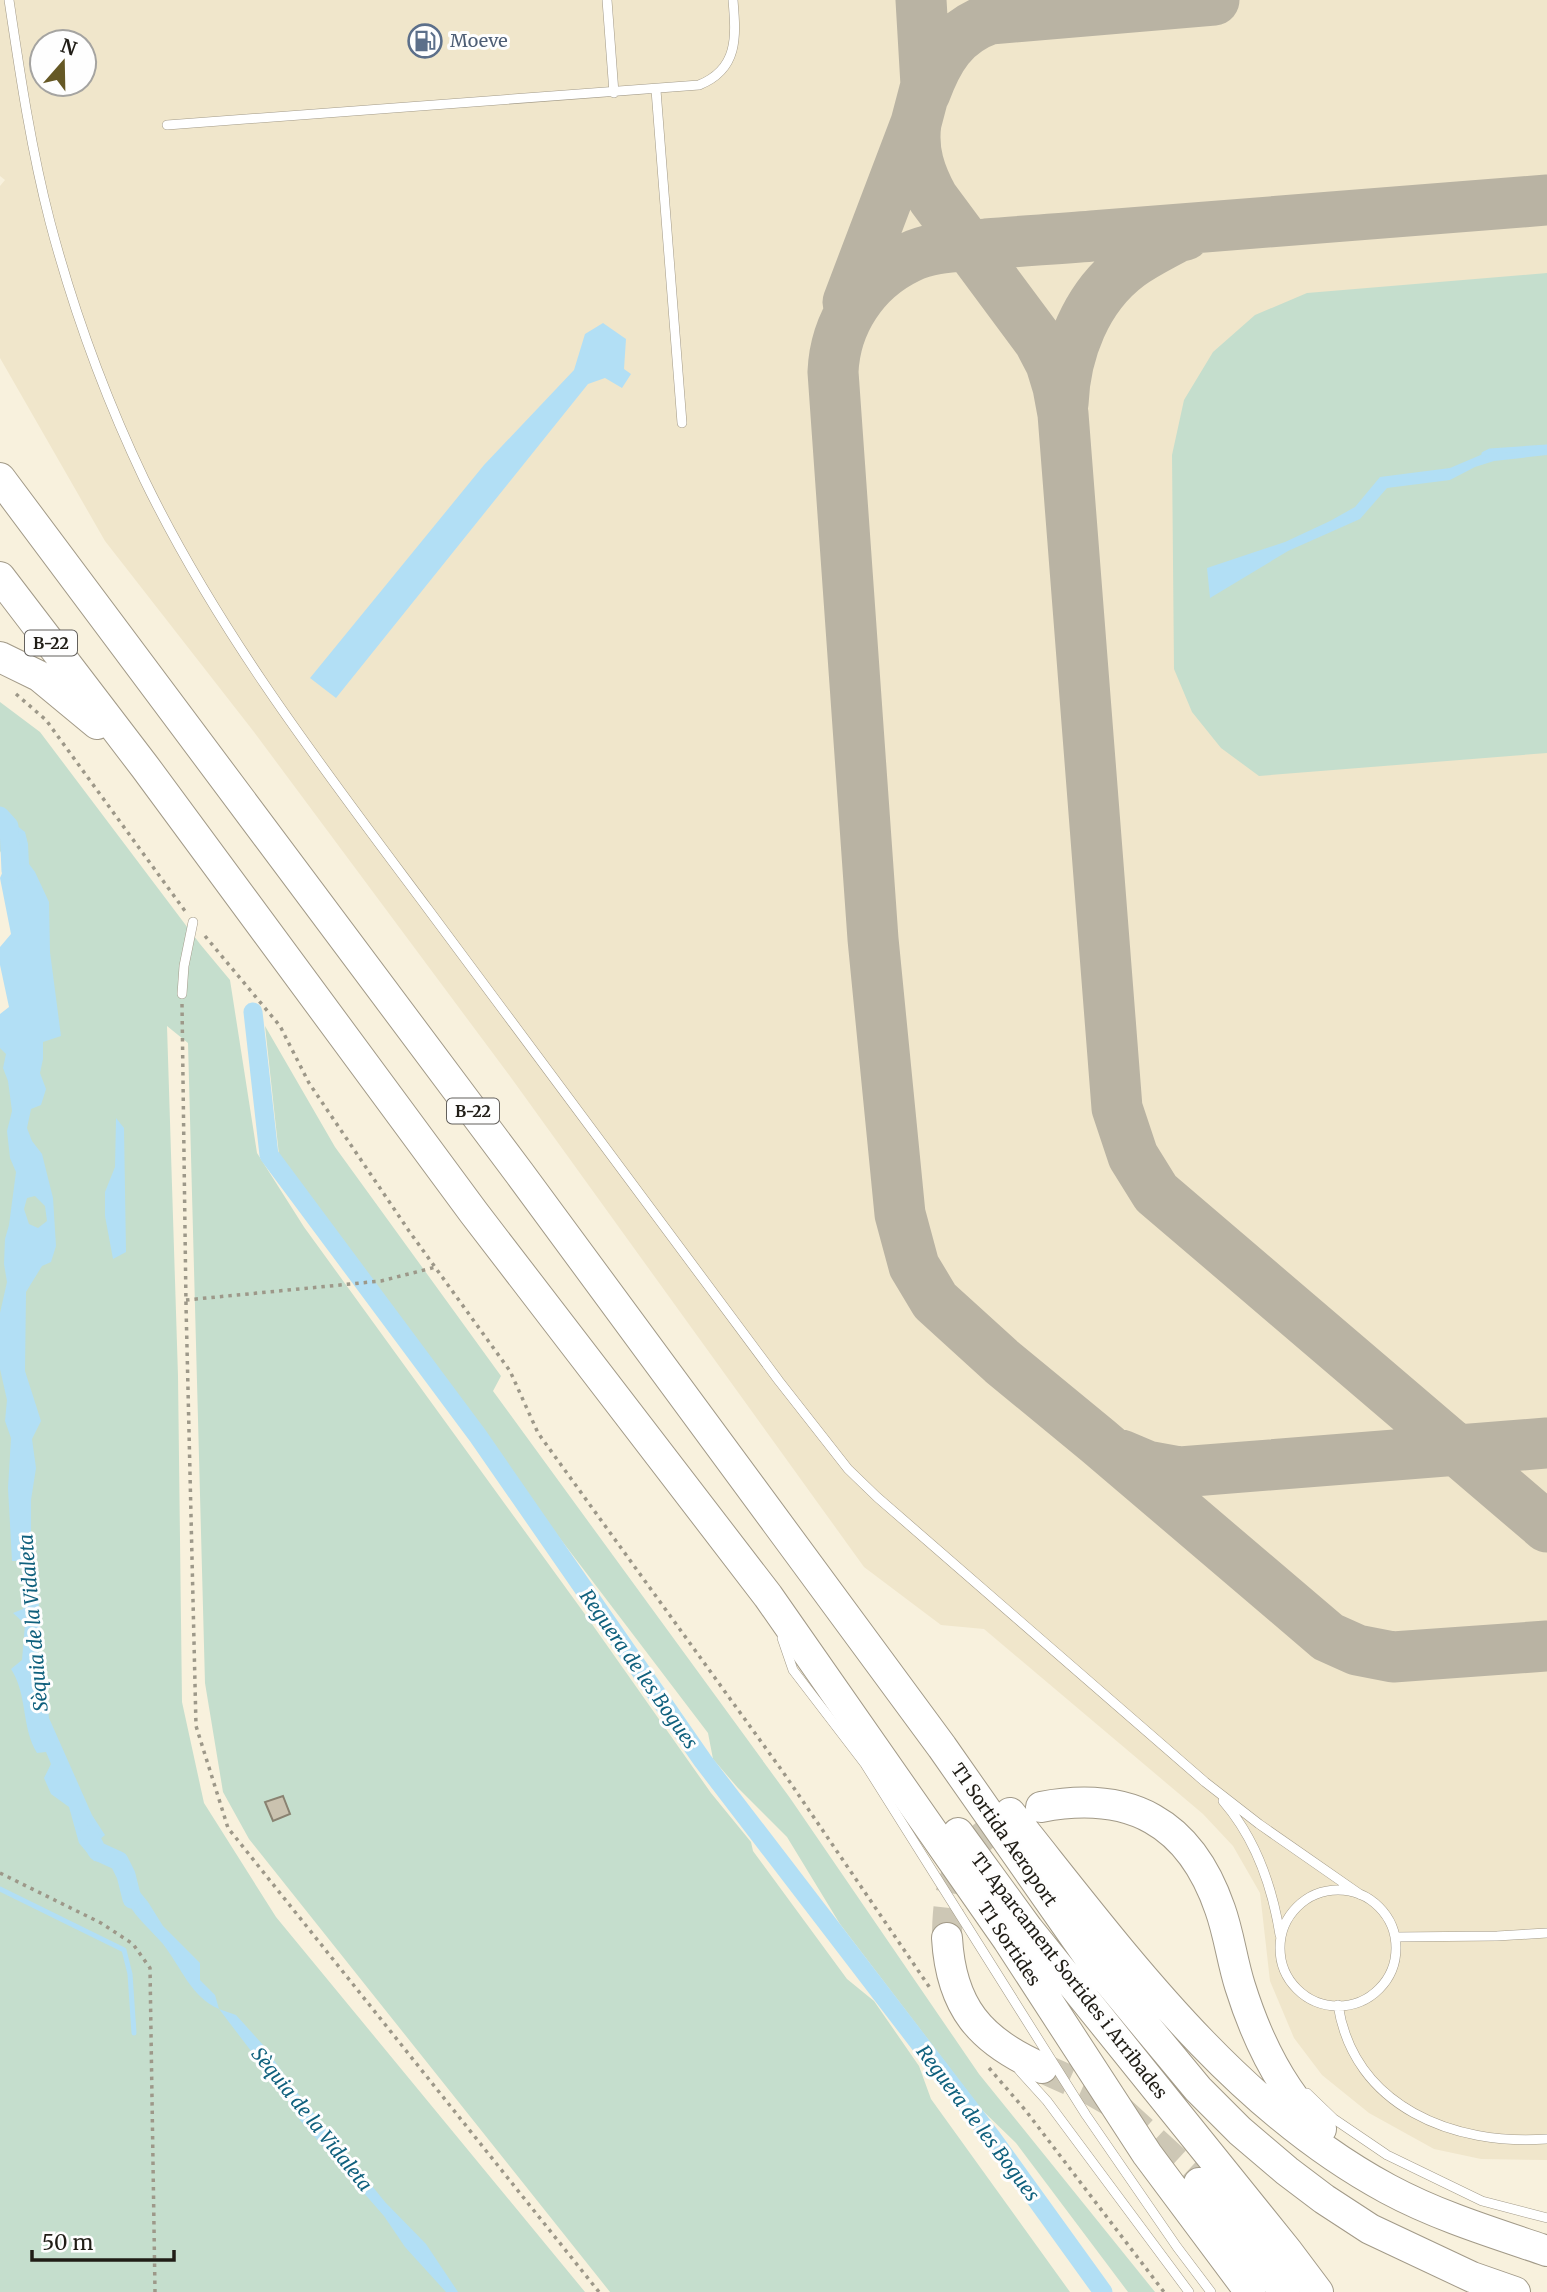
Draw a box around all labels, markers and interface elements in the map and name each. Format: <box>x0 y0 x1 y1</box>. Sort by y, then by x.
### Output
fuel station icon: Moeve <box>406 22 444 60</box>
north arrow <box>28 28 98 98</box>
place label: Moeve <box>450 29 508 52</box>
text: N <box>58 33 80 61</box>
road number: B-22 <box>25 630 77 656</box>
road number: B-22 <box>447 1098 499 1124</box>
water label: Sèquia de la Vidaleta <box>13 1533 53 1713</box>
water label: Reguera de les Bogues <box>575 1585 703 1754</box>
street label: T1 Sortida Aeroport <box>946 1759 1062 1911</box>
street label: T1 Aparcament Sortides i Arribades <box>966 1848 1173 2103</box>
street label: T1 Sortides <box>973 1897 1046 1990</box>
water label: Reguera de les Bogues <box>911 2040 1045 2206</box>
water label: Sèquia de la Vidaleta <box>247 2042 377 2196</box>
scale bar <box>32 2218 173 2262</box>
text: 50 m <box>42 2229 93 2256</box>

